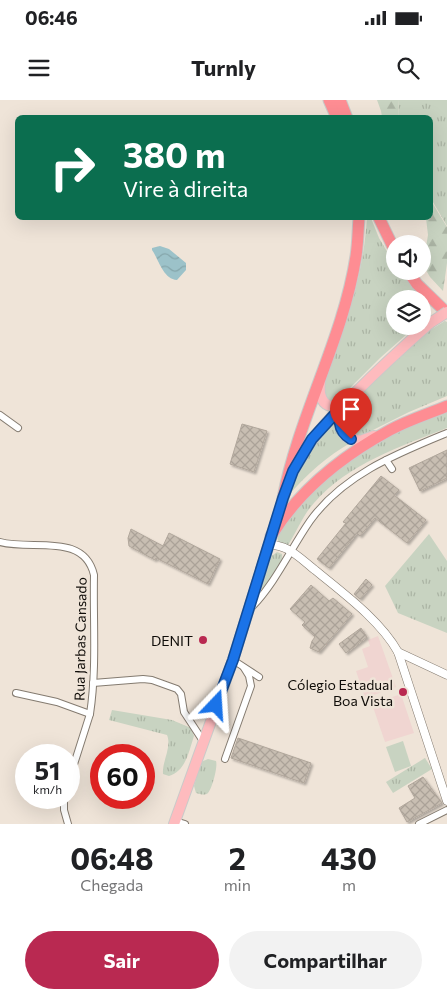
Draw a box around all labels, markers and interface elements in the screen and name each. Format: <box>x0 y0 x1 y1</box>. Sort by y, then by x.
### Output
text: 06:46 <box>25 6 78 29</box>
icon: menu <box>25 54 53 82</box>
text: Turnly <box>191 54 256 81</box>
icon: search <box>394 54 422 82</box>
text: 380 m <box>123 132 226 175</box>
icon: right <box>40 135 105 200</box>
text: Vire à direita <box>123 175 248 202</box>
map controls <box>386 235 431 335</box>
button: sound <box>386 235 431 280</box>
button: layers <box>386 290 431 335</box>
pin <box>330 388 372 439</box>
icon: arrive <box>337 395 365 423</box>
street label: Rua Jarbas Cansado <box>70 577 90 701</box>
place label: DENIT <box>151 632 193 649</box>
marker: DENIT <box>197 634 209 646</box>
place label: Cólegio Estadual Boa Vista <box>287 676 393 709</box>
position arrow <box>189 678 241 730</box>
marker: Cólegio Estadual Boa Vista <box>397 686 409 698</box>
speed limit sign: 60 <box>90 744 155 809</box>
text: 51 <box>35 755 60 785</box>
text: km/h <box>33 782 62 796</box>
text: 06:48 <box>70 839 153 876</box>
text: 2 <box>229 839 246 876</box>
text: 430 <box>321 839 377 876</box>
text: Chegada <box>80 875 143 894</box>
text: min <box>224 875 251 894</box>
text: m <box>342 875 356 894</box>
button: Sair <box>25 931 219 989</box>
button: Compartilhar <box>229 931 422 989</box>

